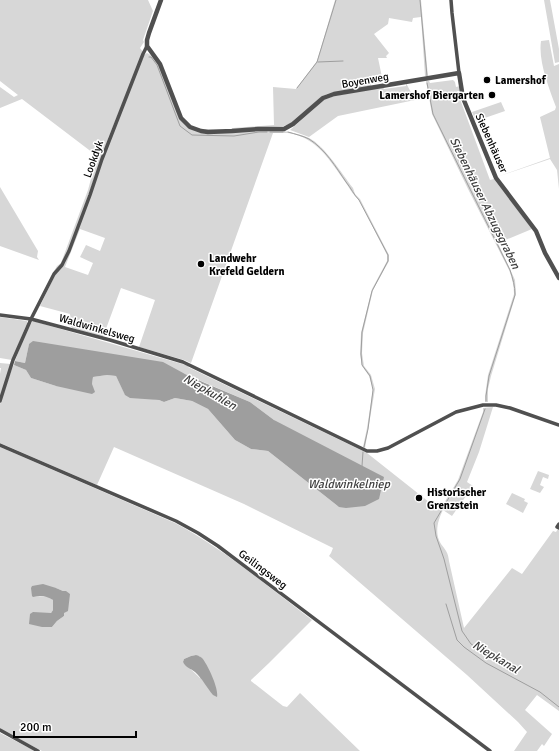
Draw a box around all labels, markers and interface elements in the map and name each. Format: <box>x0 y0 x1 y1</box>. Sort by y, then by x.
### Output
street label: Boyenweg <box>340 70 390 91</box>
place label: Lamershof <box>495 74 547 87</box>
marker: Lamershof <box>482 75 492 85</box>
place label: Lamershof Biergarten <box>379 89 484 102</box>
marker: Lamershof Biergarten <box>487 90 497 100</box>
street label: Siebenhäuser <box>473 111 510 175</box>
water label: Siebenhäuser Abzugsgraben <box>446 135 523 272</box>
street label: Lookdyk <box>81 138 106 180</box>
place label: Landwehr Krefeld Geldern <box>209 252 284 278</box>
marker: Landwehr Krefeld Geldern <box>196 259 206 269</box>
street label: Waldwinkelsweg <box>57 311 137 346</box>
water label: Niepkuhlen <box>181 371 239 414</box>
water label: Waldwinkelniep <box>308 477 391 492</box>
place label: Historischer Grenzstein <box>427 486 487 512</box>
marker: Historischer Grenzstein <box>414 493 424 503</box>
street label: Geilingsweg <box>236 547 290 592</box>
water label: Niepkanal <box>470 638 523 678</box>
scale bar <box>14 713 136 739</box>
text: 200 m <box>20 720 52 735</box>

